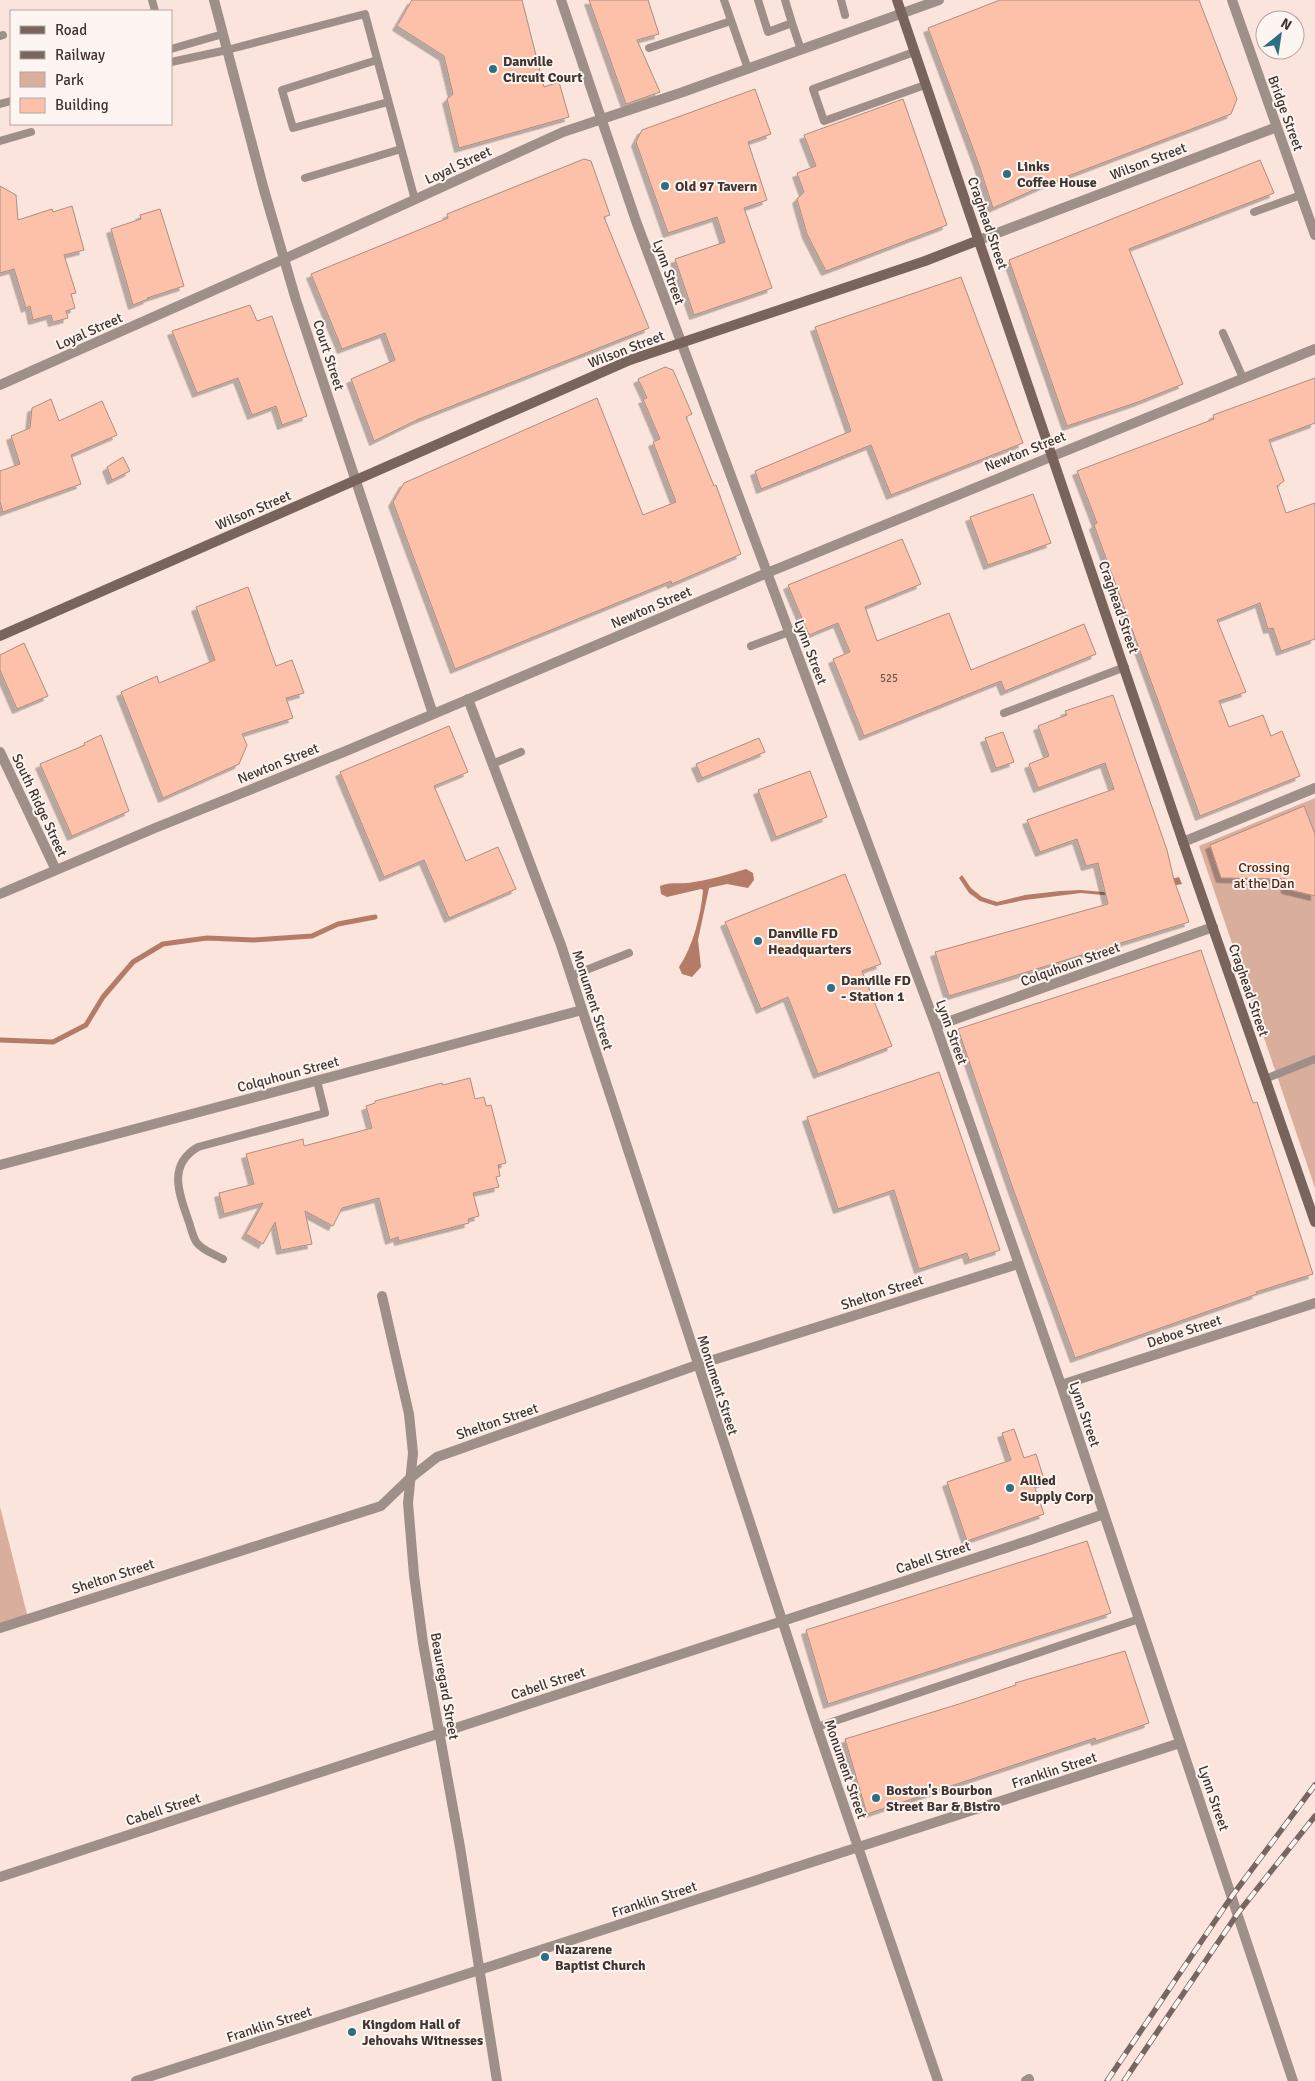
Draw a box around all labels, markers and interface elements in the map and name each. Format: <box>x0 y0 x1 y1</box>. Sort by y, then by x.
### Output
legend <box>10 10 172 125</box>
north arrow <box>1255 10 1305 60</box>
text: N <box>1278 14 1295 34</box>
text: Road <box>55 21 87 39</box>
text: Railway <box>55 46 105 64</box>
place label: Danville Circuit Court <box>503 53 583 86</box>
marker: Danville Circuit Court <box>487 63 499 75</box>
text: Park <box>55 71 84 89</box>
street label: Bridge Street <box>1264 73 1307 153</box>
text: Building <box>55 96 109 114</box>
street label: Wilson Street <box>1108 139 1189 184</box>
street label: Loyal Street <box>422 143 494 188</box>
place label: Links Coffee House <box>1017 158 1097 191</box>
marker: Links Coffee House <box>1001 168 1013 180</box>
street label: Craghead Street <box>964 175 1011 272</box>
place label: Old 97 Tavern <box>675 178 758 195</box>
marker: Old 97 Tavern <box>659 180 671 192</box>
street label: Lynn Street <box>649 237 688 307</box>
street label: Loyal Street <box>53 309 125 354</box>
street label: Court Street <box>309 318 348 393</box>
street label: Wilson Street <box>586 327 667 372</box>
street label: Newton Street <box>982 427 1068 475</box>
street label: Wilson Street <box>213 487 294 534</box>
street label: Craghead Street <box>1095 559 1142 656</box>
street label: Newton Street <box>608 583 694 632</box>
street label: Lynn Street <box>790 617 831 687</box>
house number: 525 <box>880 672 898 685</box>
street label: Newton Street <box>235 739 321 787</box>
street label: South Ridge Street <box>8 751 71 860</box>
park label: Crossing at the Dan <box>1233 859 1295 892</box>
place label: Danville FD Headquarters <box>768 925 852 958</box>
marker: Danville FD Headquarters <box>752 935 764 947</box>
street label: Colquhoun Street <box>1018 939 1122 990</box>
street label: Craghead Street <box>1225 942 1272 1039</box>
street label: Monument Street <box>568 948 617 1052</box>
place label: Danville FD - Station 1 <box>841 972 911 1005</box>
marker: Danville FD - Station 1 <box>825 982 837 994</box>
street label: Lynn Street <box>932 997 971 1067</box>
street label: Colquhoun Street <box>235 1053 341 1096</box>
street label: Shelton Street <box>839 1271 926 1314</box>
street label: Deboe Street <box>1145 1311 1224 1352</box>
street label: Monument Street <box>693 1333 742 1437</box>
street label: Lynn Street <box>1065 1379 1104 1449</box>
street label: Shelton Street <box>454 1399 540 1443</box>
place label: Allied Supply Corp <box>1020 1472 1094 1505</box>
marker: Allied Supply Corp <box>1004 1482 1016 1494</box>
street label: Cabell Street <box>894 1537 973 1578</box>
street label: Shelton Street <box>70 1555 157 1598</box>
street label: Beauregard Street <box>427 1631 462 1741</box>
street label: Cabell Street <box>509 1663 588 1704</box>
street label: Monument Street <box>821 1717 871 1821</box>
street label: Franklin Street <box>1009 1749 1099 1792</box>
street label: Lynn Street <box>1194 1763 1233 1833</box>
place label: Boston's Bourbon Street Bar & Bistro <box>886 1782 1000 1815</box>
street label: Cabell Street <box>124 1789 203 1830</box>
marker: Boston's Bourbon Street Bar & Bistro <box>870 1792 882 1804</box>
street label: Franklin Street <box>609 1878 699 1921</box>
place label: Nazarene Baptist Church <box>555 1941 646 1974</box>
marker: Nazarene Baptist Church <box>539 1951 551 1963</box>
street label: Franklin Street <box>224 2003 314 2046</box>
place label: Kingdom Hall of Jehovahs Witnesses <box>362 2016 483 2049</box>
marker: Kingdom Hall of Jehovahs Witnesses <box>346 2026 358 2038</box>

